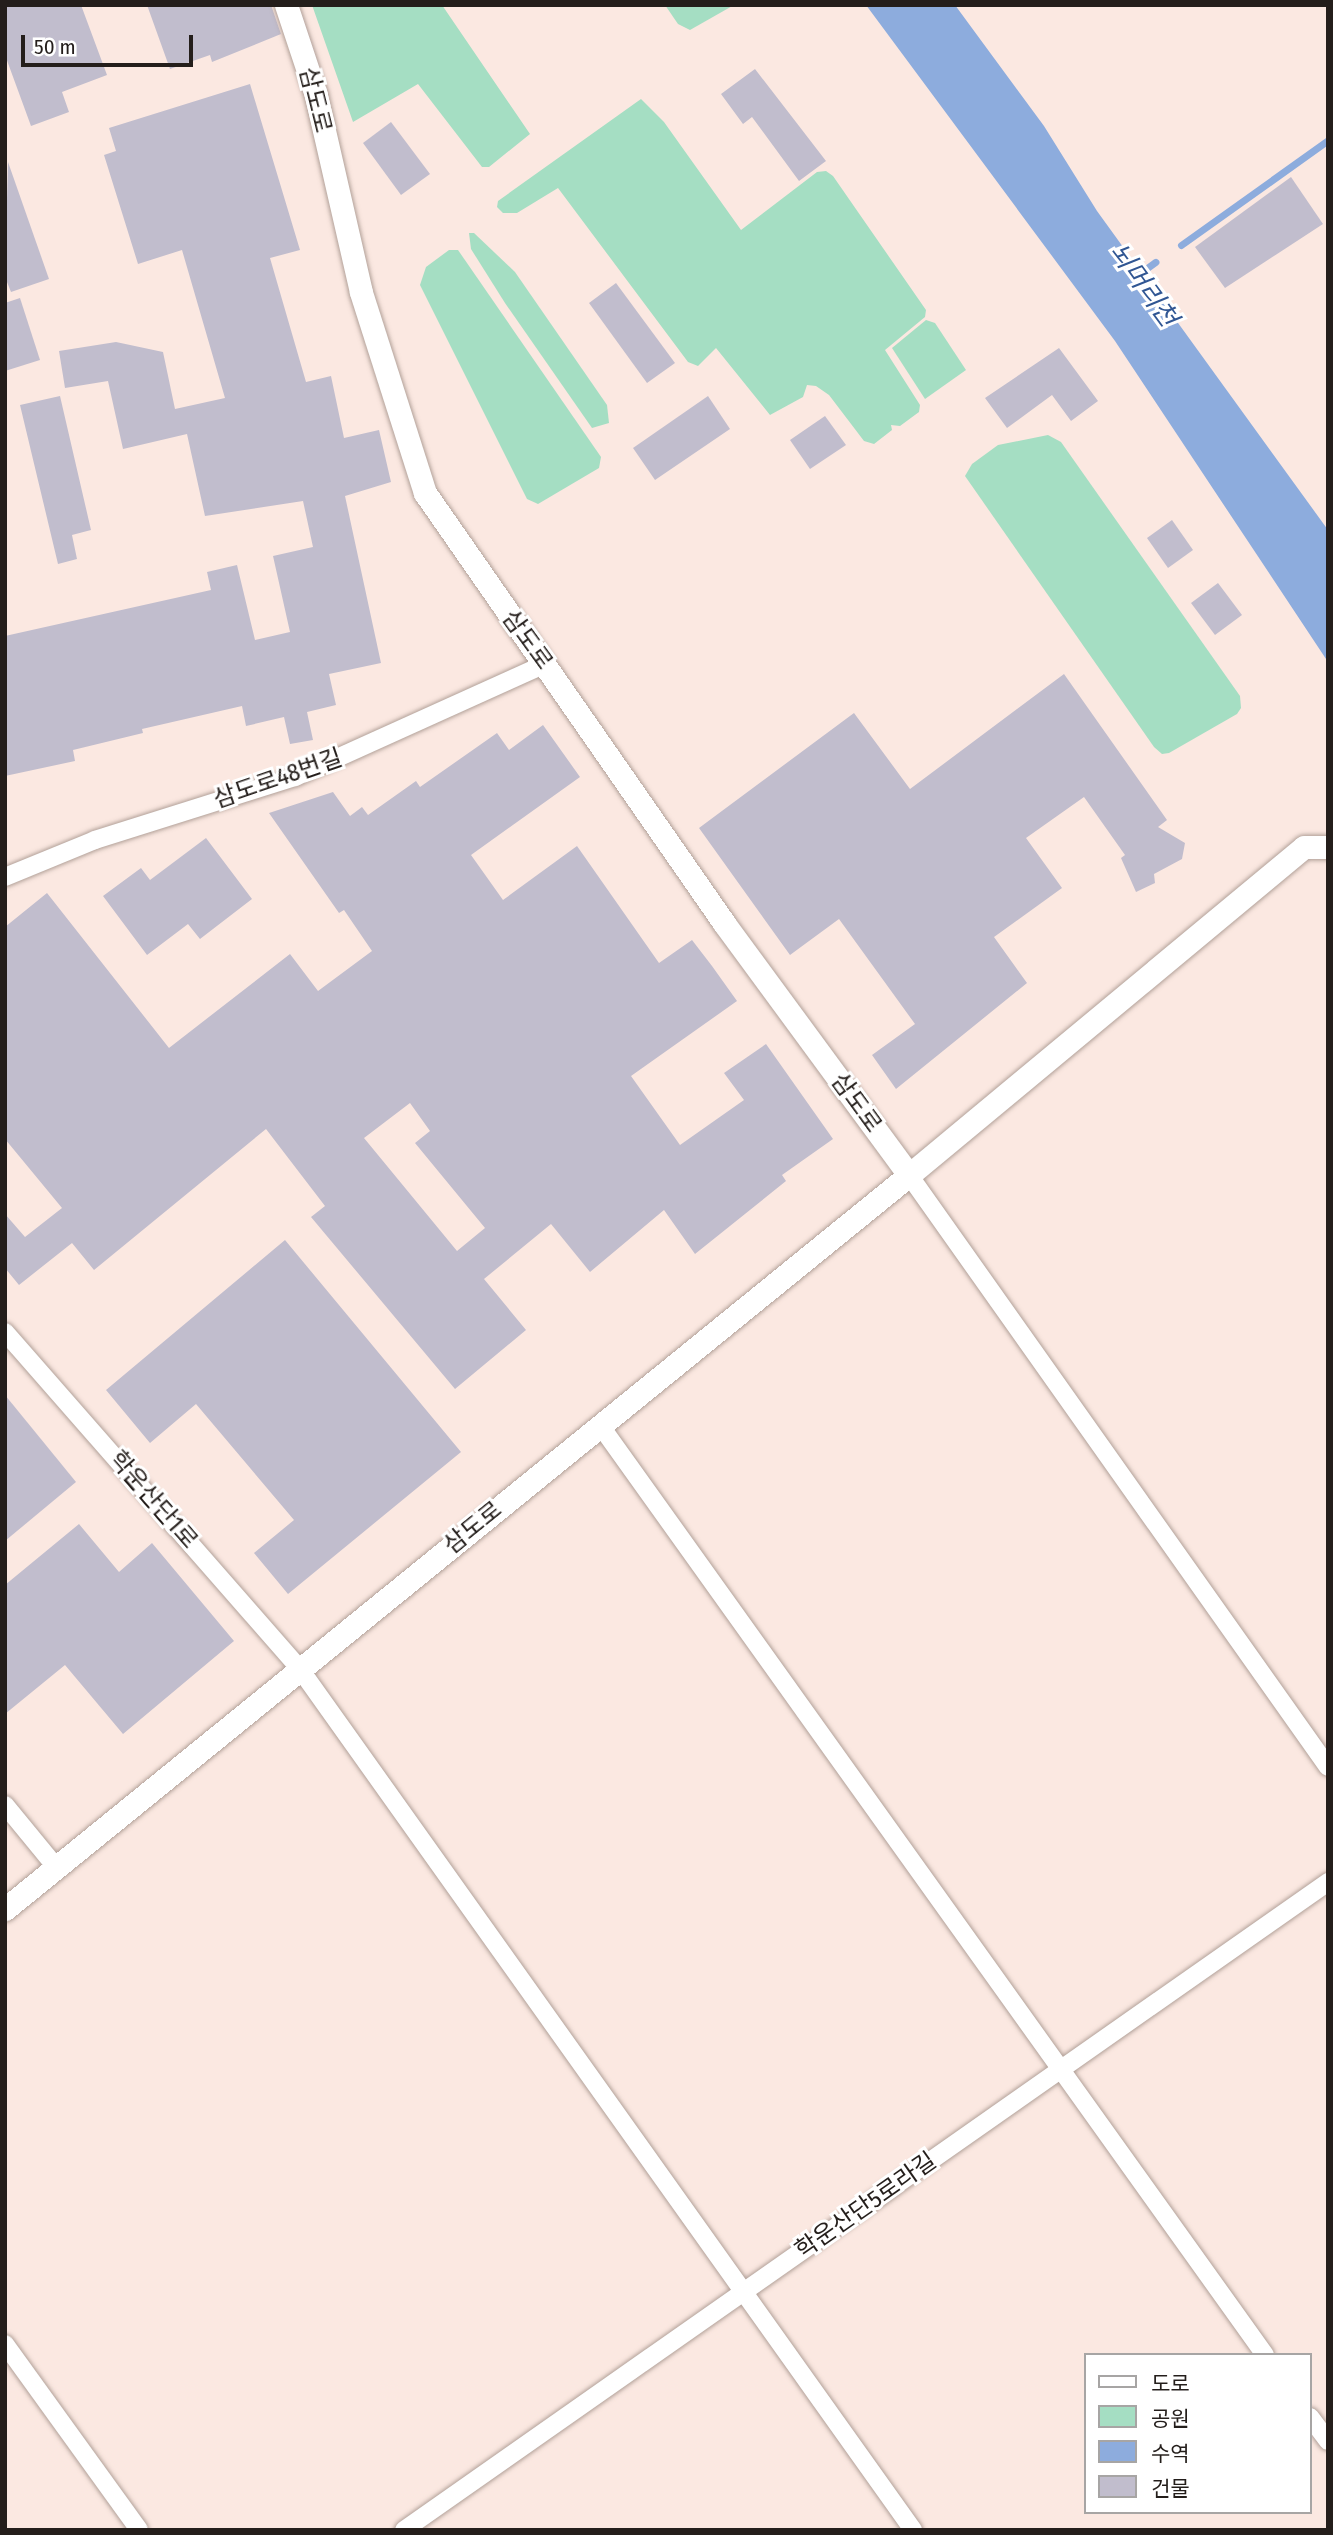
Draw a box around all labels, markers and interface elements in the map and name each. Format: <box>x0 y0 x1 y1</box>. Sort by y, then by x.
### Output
scale bar <box>24 21 196 65</box>
text: 50 m <box>34 34 76 60</box>
street label: 삼도로 <box>293 64 337 136</box>
water label: 뇌머리천 <box>1102 237 1184 333</box>
street label: 삼도로 <box>496 605 558 675</box>
street label: 삼도로48번길 <box>210 744 346 814</box>
street label: 삼도로 <box>825 1068 887 1138</box>
street label: 학운산단1로 <box>103 1445 203 1555</box>
street label: 삼도로 <box>438 1496 508 1560</box>
street label: 학운산단5로라길 <box>790 2147 942 2265</box>
legend <box>1084 2353 1312 2514</box>
text: 도로 <box>1151 2371 1190 2397</box>
text: 공원 <box>1151 2406 1190 2432</box>
text: 수역 <box>1151 2441 1190 2467</box>
text: 건물 <box>1151 2476 1190 2502</box>

